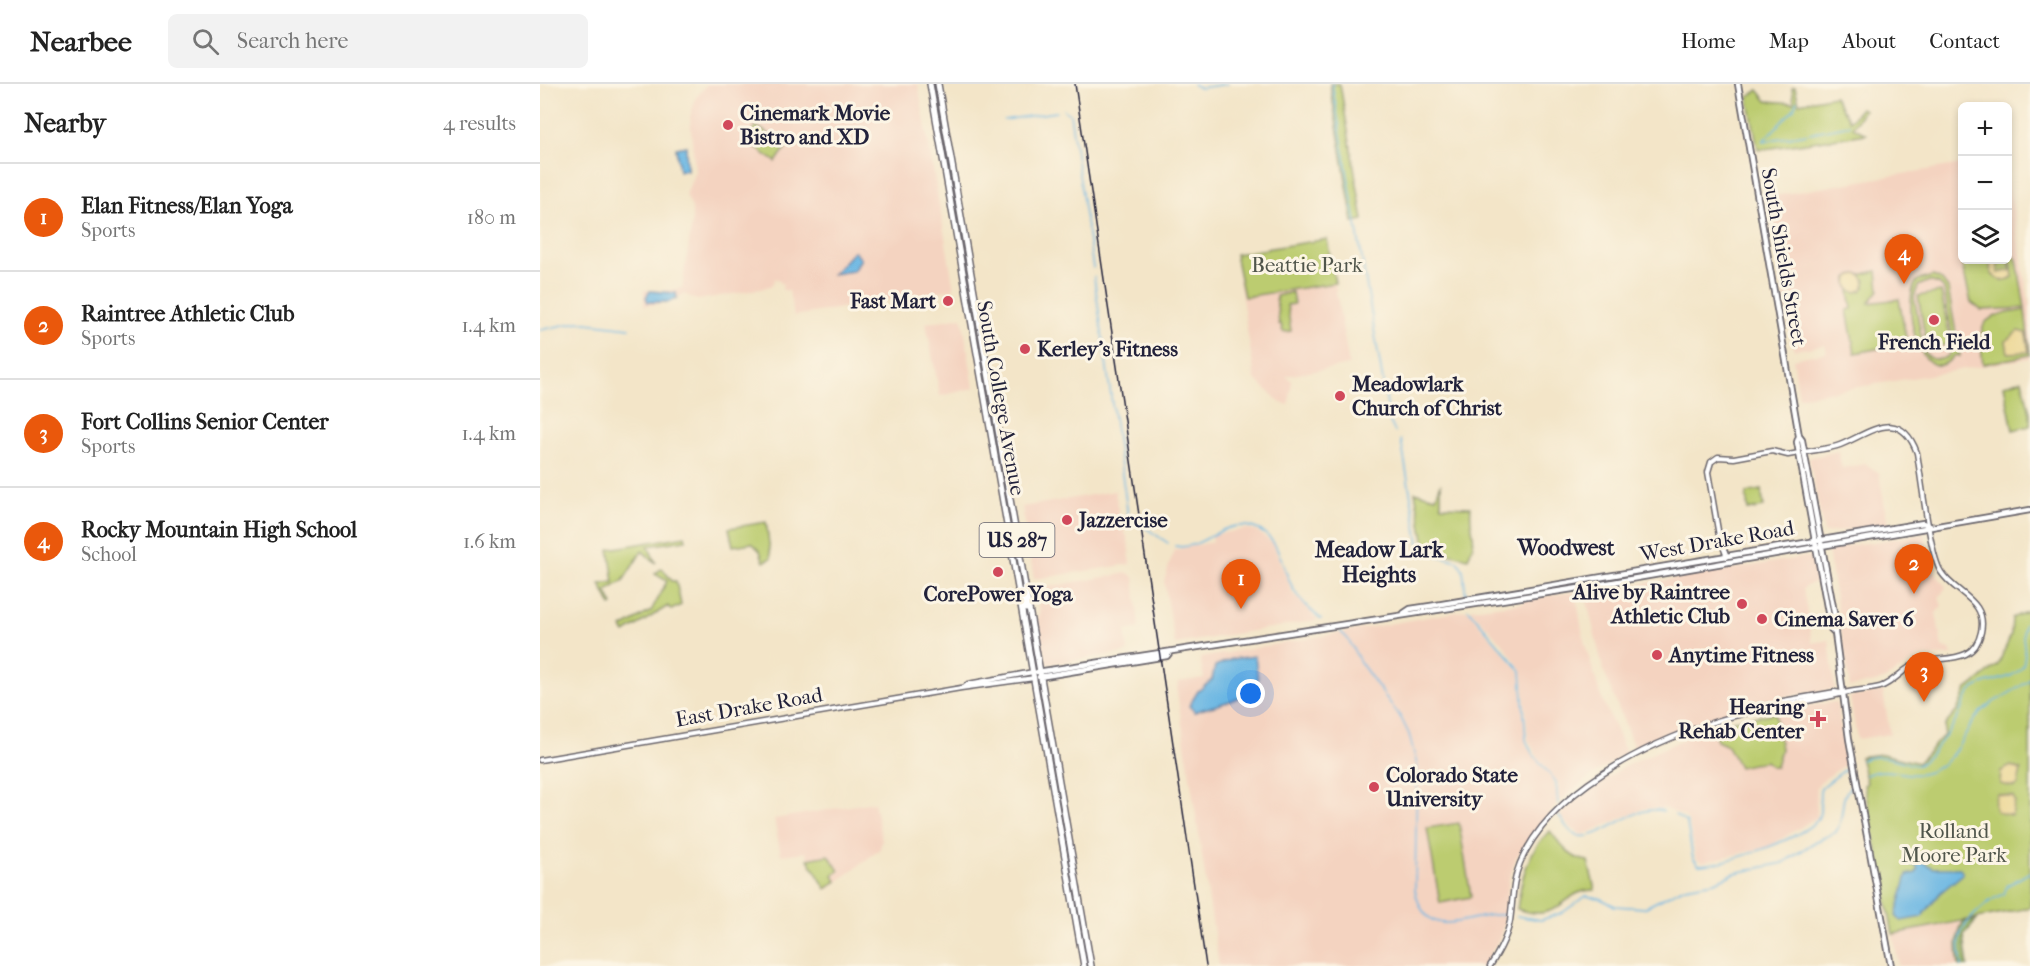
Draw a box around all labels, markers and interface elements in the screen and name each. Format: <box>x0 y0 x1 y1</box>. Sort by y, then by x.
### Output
search box <box>168 14 588 68</box>
text: Nearbee <box>30 25 132 58</box>
icon: search <box>189 25 222 58</box>
text: Search here <box>237 28 348 54</box>
text: Home <box>1681 29 1736 53</box>
text: Map <box>1769 29 1809 53</box>
text: About <box>1842 29 1896 53</box>
text: Contact <box>1929 29 2000 53</box>
place label: Cinemark Movie Bistro and XD <box>740 101 891 149</box>
map controls <box>1958 102 2012 264</box>
button: + <box>1958 102 2012 156</box>
text: Nearby <box>24 108 106 139</box>
text: 4 results <box>443 112 516 135</box>
marker: Cinemark Movie Bistro and XD <box>721 118 735 132</box>
button: − <box>1958 156 2012 210</box>
street label: South Shields Street <box>1756 166 1812 349</box>
text: Elan Fitness/Elan Yoga <box>81 193 293 219</box>
text: 1 <box>40 206 47 229</box>
text: 180 m <box>467 206 516 229</box>
button: layers <box>1958 210 2012 264</box>
text: Sports <box>81 219 135 242</box>
pin: 4 <box>1884 234 1924 284</box>
park label: Beattie Park <box>1251 253 1363 277</box>
place label: Fast Mart <box>849 289 936 313</box>
marker: Fast Mart <box>941 294 955 308</box>
street label: South College Avenue <box>972 299 1030 497</box>
text: Raintree Athletic Club <box>81 301 294 327</box>
marker: French Field <box>1927 313 1941 327</box>
text: 2 <box>38 314 49 337</box>
text: 1.4 km <box>461 314 516 337</box>
text: Sports <box>81 327 135 350</box>
place label: French Field <box>1877 330 1991 354</box>
place label: Kerley's Fitness <box>1037 337 1178 361</box>
marker: Kerley's Fitness <box>1018 342 1032 356</box>
place label: Meadowlark Church of Christ <box>1351 372 1503 420</box>
marker: Meadowlark Church of Christ <box>1333 389 1347 403</box>
text: Fort Collins Senior Center <box>81 409 329 435</box>
text: 3 <box>39 422 48 445</box>
text: 1.4 km <box>461 422 516 445</box>
text: Sports <box>81 435 135 458</box>
place label: Jazzercise <box>1077 508 1168 532</box>
marker: Jazzercise <box>1060 513 1074 527</box>
street label: West Drake Road <box>1637 516 1797 567</box>
text: Rocky Mountain High School <box>81 517 357 543</box>
road number: US 287 <box>980 523 1054 557</box>
text: 4 <box>38 530 49 553</box>
text: 1.6 km <box>463 530 516 553</box>
district label: Woodwest <box>1516 535 1616 561</box>
district label: Meadow Lark Heights <box>1314 537 1444 588</box>
text: School <box>81 543 137 566</box>
pin: 2 <box>1894 544 1934 594</box>
pin: 1 <box>1222 560 1260 609</box>
marker: CorePower Yoga <box>991 565 1005 579</box>
place label: Alive by Raintree Athletic Club <box>1571 580 1731 628</box>
place label: CorePower Yoga <box>923 582 1074 606</box>
marker: Alive by Raintree Athletic Club <box>1735 597 1749 611</box>
place label: Cinema Saver 6 <box>1774 607 1914 631</box>
marker: Cinema Saver 6 <box>1755 612 1769 626</box>
place label: Anytime Fitness <box>1667 643 1814 667</box>
marker: Anytime Fitness <box>1650 648 1664 662</box>
pin: 3 <box>1904 652 1944 702</box>
your location <box>1236 679 1265 708</box>
street label: East Drake Road <box>674 682 825 732</box>
place label: Hearing Rehab Center <box>1678 695 1805 743</box>
marker: Hearing Rehab Center <box>1809 710 1827 728</box>
place label: Colorado State University <box>1385 763 1519 811</box>
marker: Colorado State University <box>1367 780 1381 794</box>
park label: Rolland Moore Park <box>1901 819 2007 867</box>

